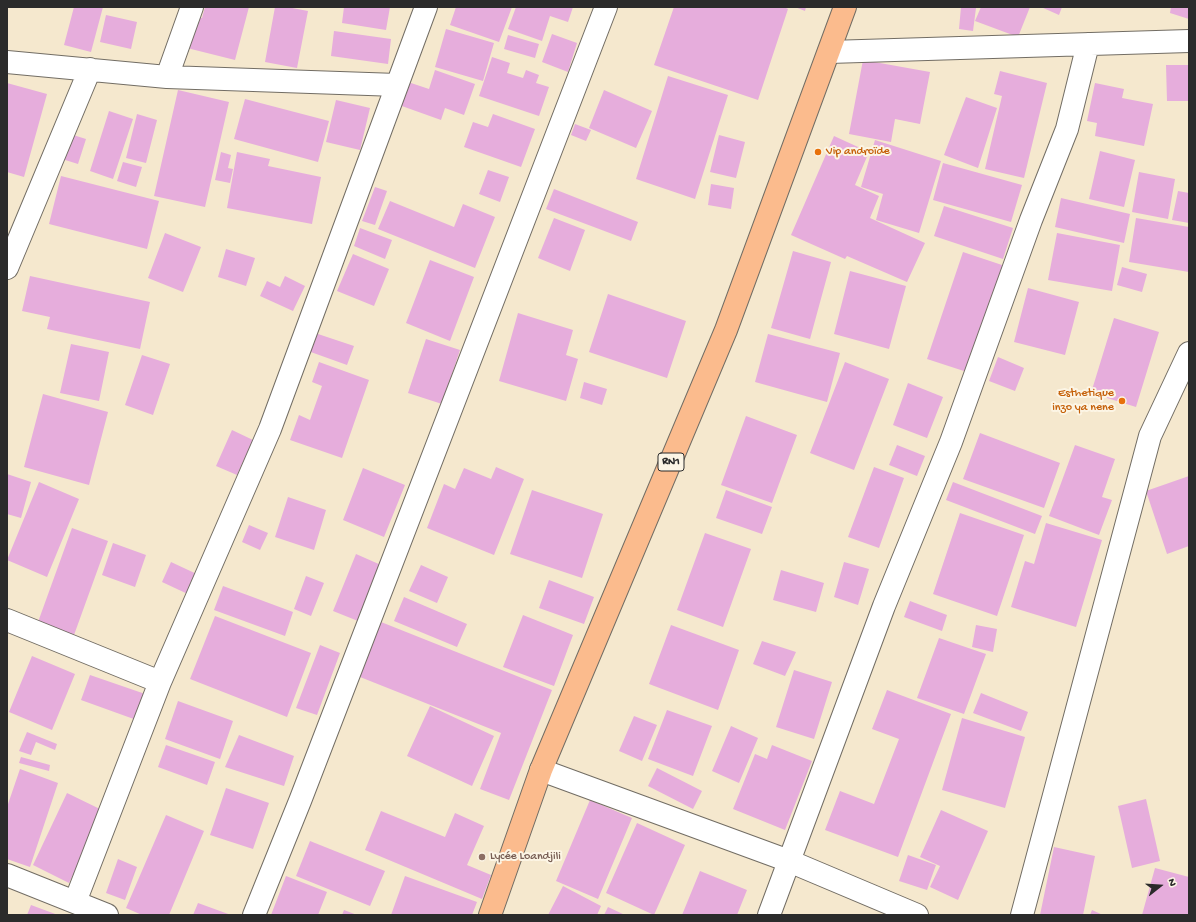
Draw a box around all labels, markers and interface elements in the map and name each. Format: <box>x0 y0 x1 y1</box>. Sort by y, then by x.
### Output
place label: Vip androïde <box>826 145 890 159</box>
marker: Vip androïde <box>813 147 823 157</box>
place label: Esthetique inzo ya nene <box>1052 387 1114 415</box>
marker: Esthetique inzo ya nene <box>1117 396 1127 406</box>
road number: RN1 <box>658 453 684 471</box>
place label: Lycée Loandjili <box>490 850 561 864</box>
marker: Lycée Loandjili <box>477 852 487 862</box>
north arrow <box>1140 866 1180 906</box>
text: N <box>1165 877 1178 888</box>

